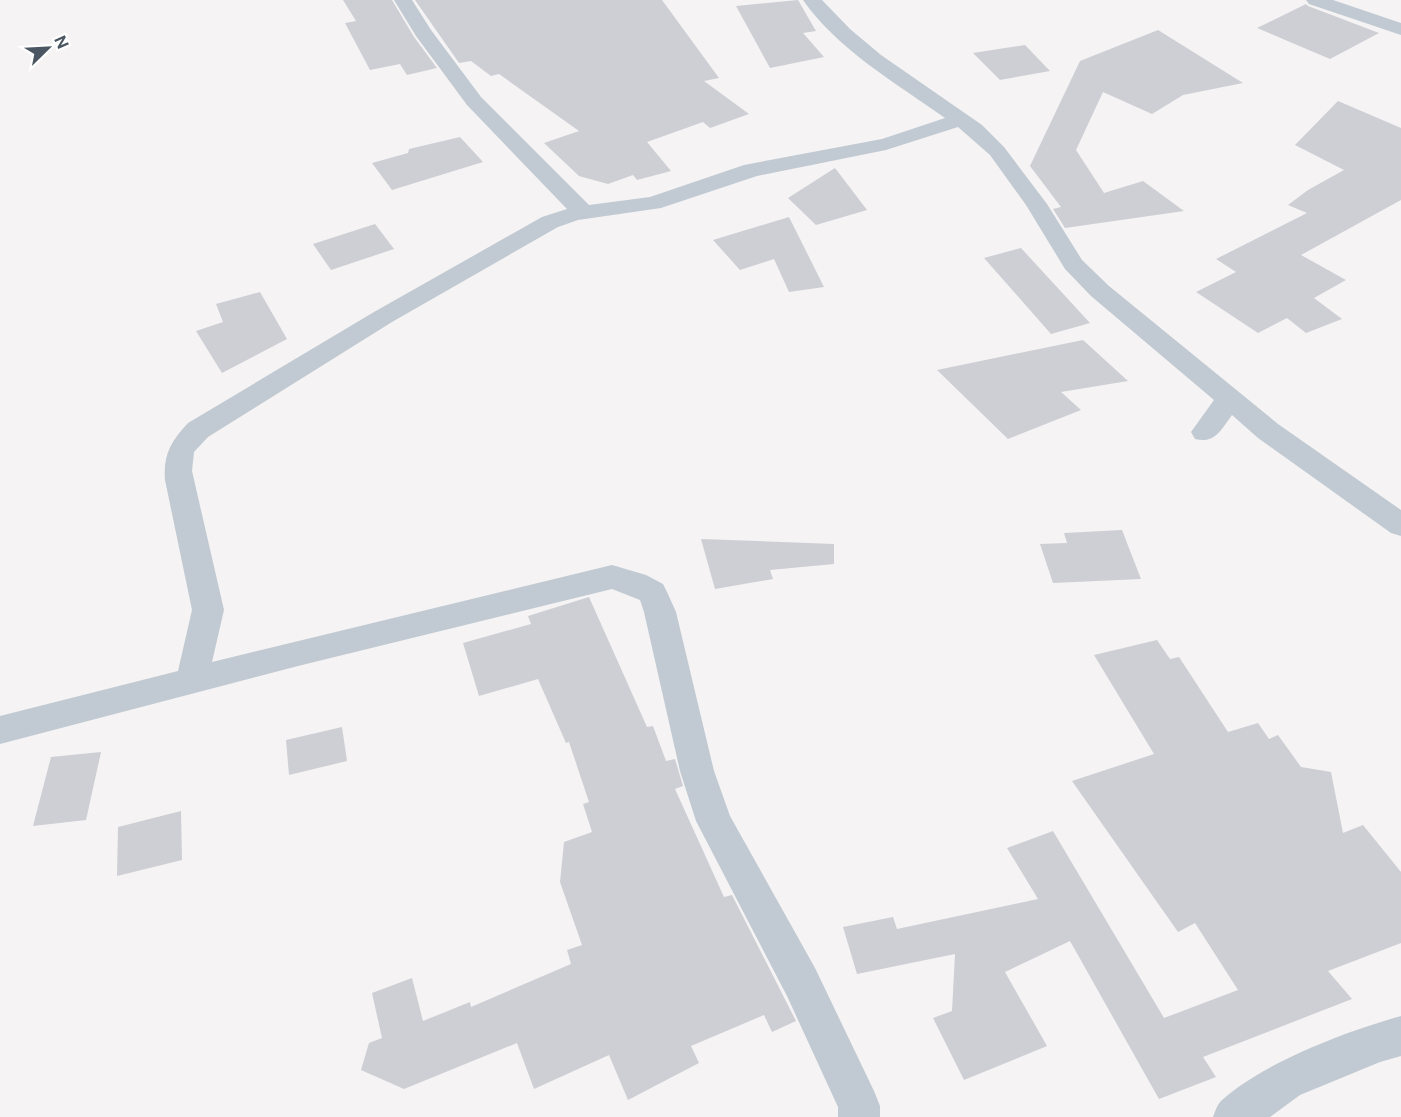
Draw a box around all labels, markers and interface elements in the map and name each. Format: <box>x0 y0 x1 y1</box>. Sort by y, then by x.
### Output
north arrow <box>18 18 78 78</box>
text: N <box>50 33 72 52</box>

